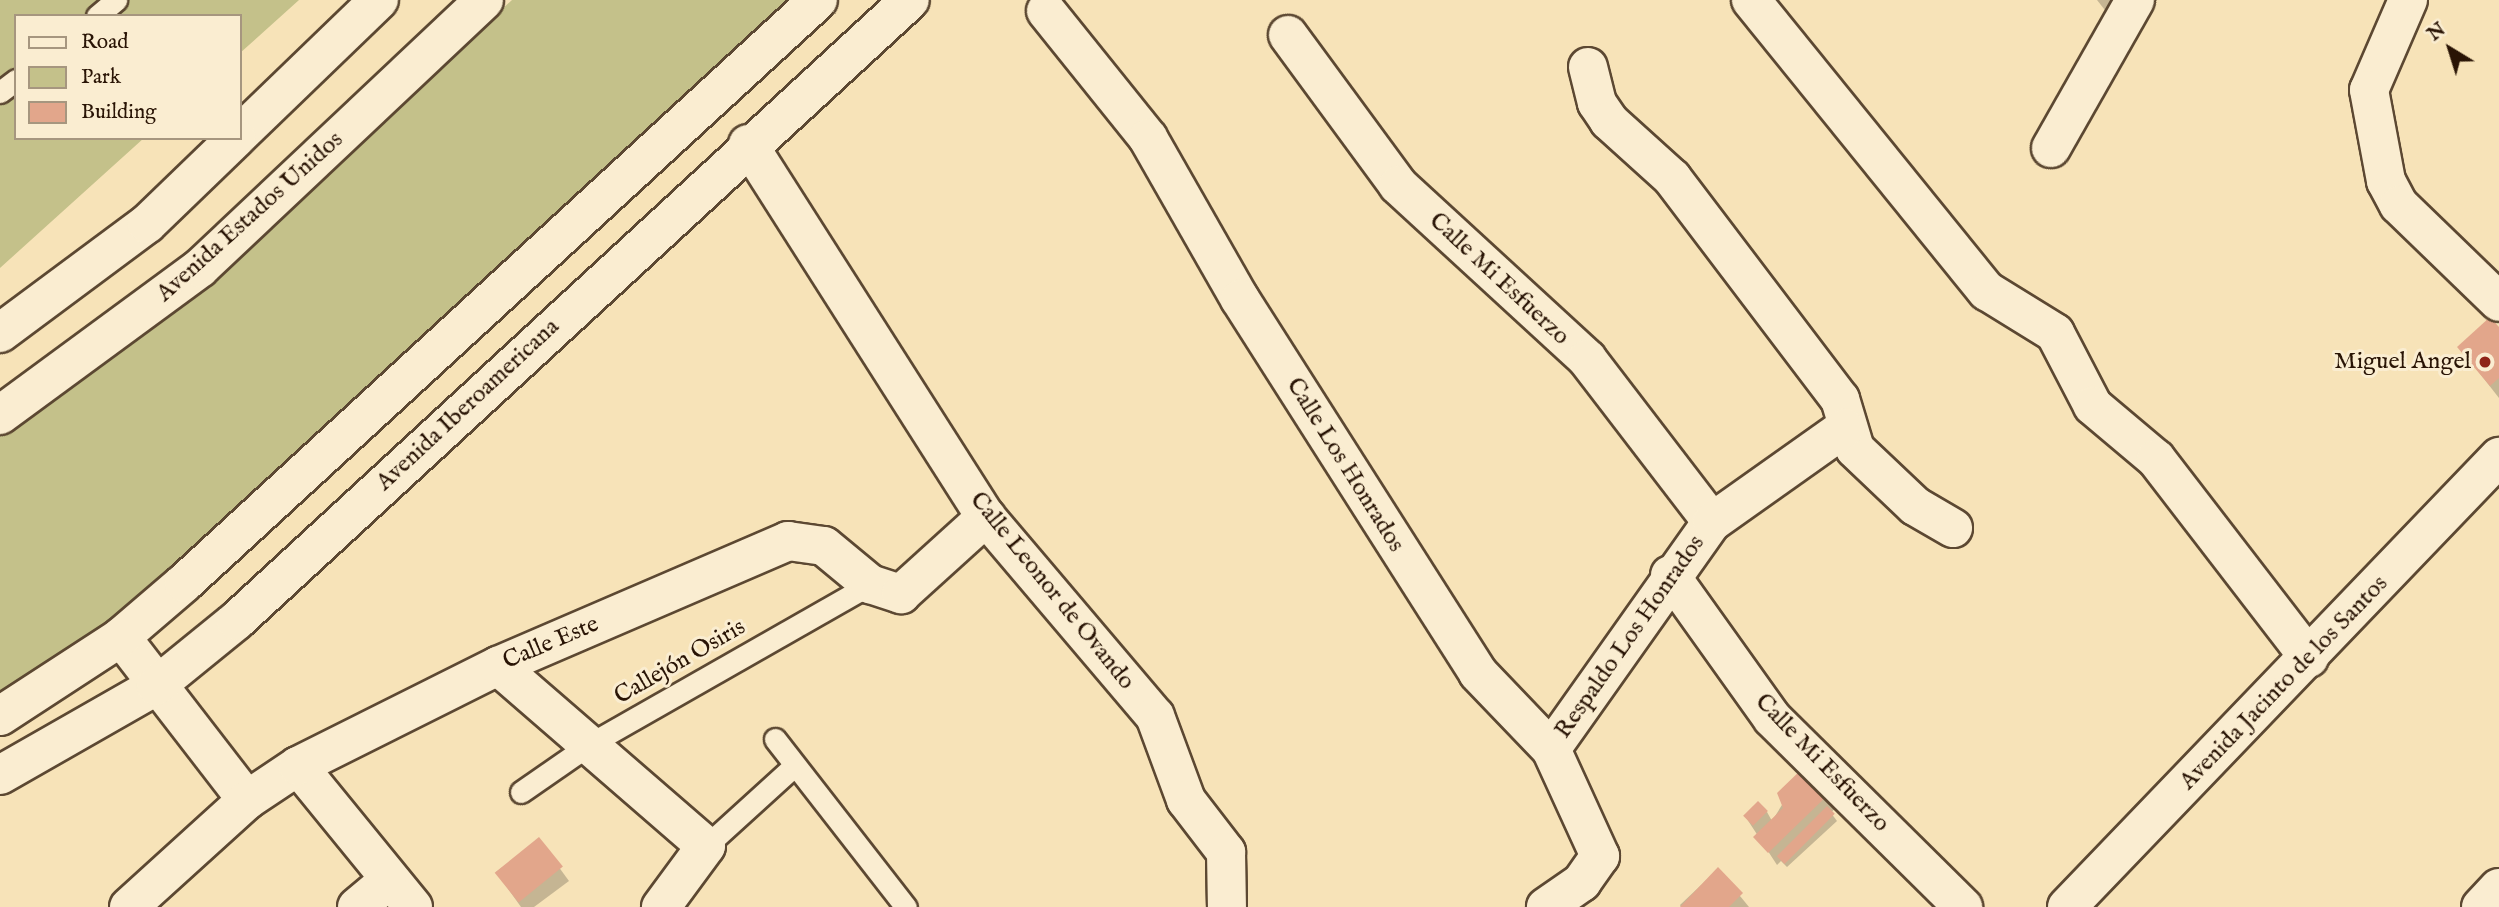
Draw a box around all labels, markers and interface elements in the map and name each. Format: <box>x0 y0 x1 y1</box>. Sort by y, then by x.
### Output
legend <box>14 14 242 140</box>
north arrow <box>2415 14 2485 84</box>
text: N <box>2423 18 2451 47</box>
text: Road <box>81 29 128 56</box>
text: Park <box>81 64 121 91</box>
text: Building <box>81 99 156 126</box>
street label: Avenida Estados Unidos <box>151 126 349 308</box>
street label: Calle Mi Esfuerzo <box>1423 207 1575 351</box>
street label: Avenida Iberoamericana <box>371 313 565 497</box>
place label: Miguel Angel <box>2334 348 2471 376</box>
marker: Miguel Angel <box>2477 354 2493 370</box>
street label: Calle Los Honrados <box>1280 373 1410 557</box>
street label: Calle Leonor de Ovando <box>963 486 1141 696</box>
street label: Respaldo Los Honrados <box>1549 530 1711 744</box>
street label: Avenida Jacinto de los Santos <box>2174 570 2394 796</box>
street label: Calle Este <box>499 610 603 676</box>
street label: Callejón Osiris <box>609 613 751 711</box>
street label: Calle Mi Esfuerzo <box>1749 688 1895 838</box>

